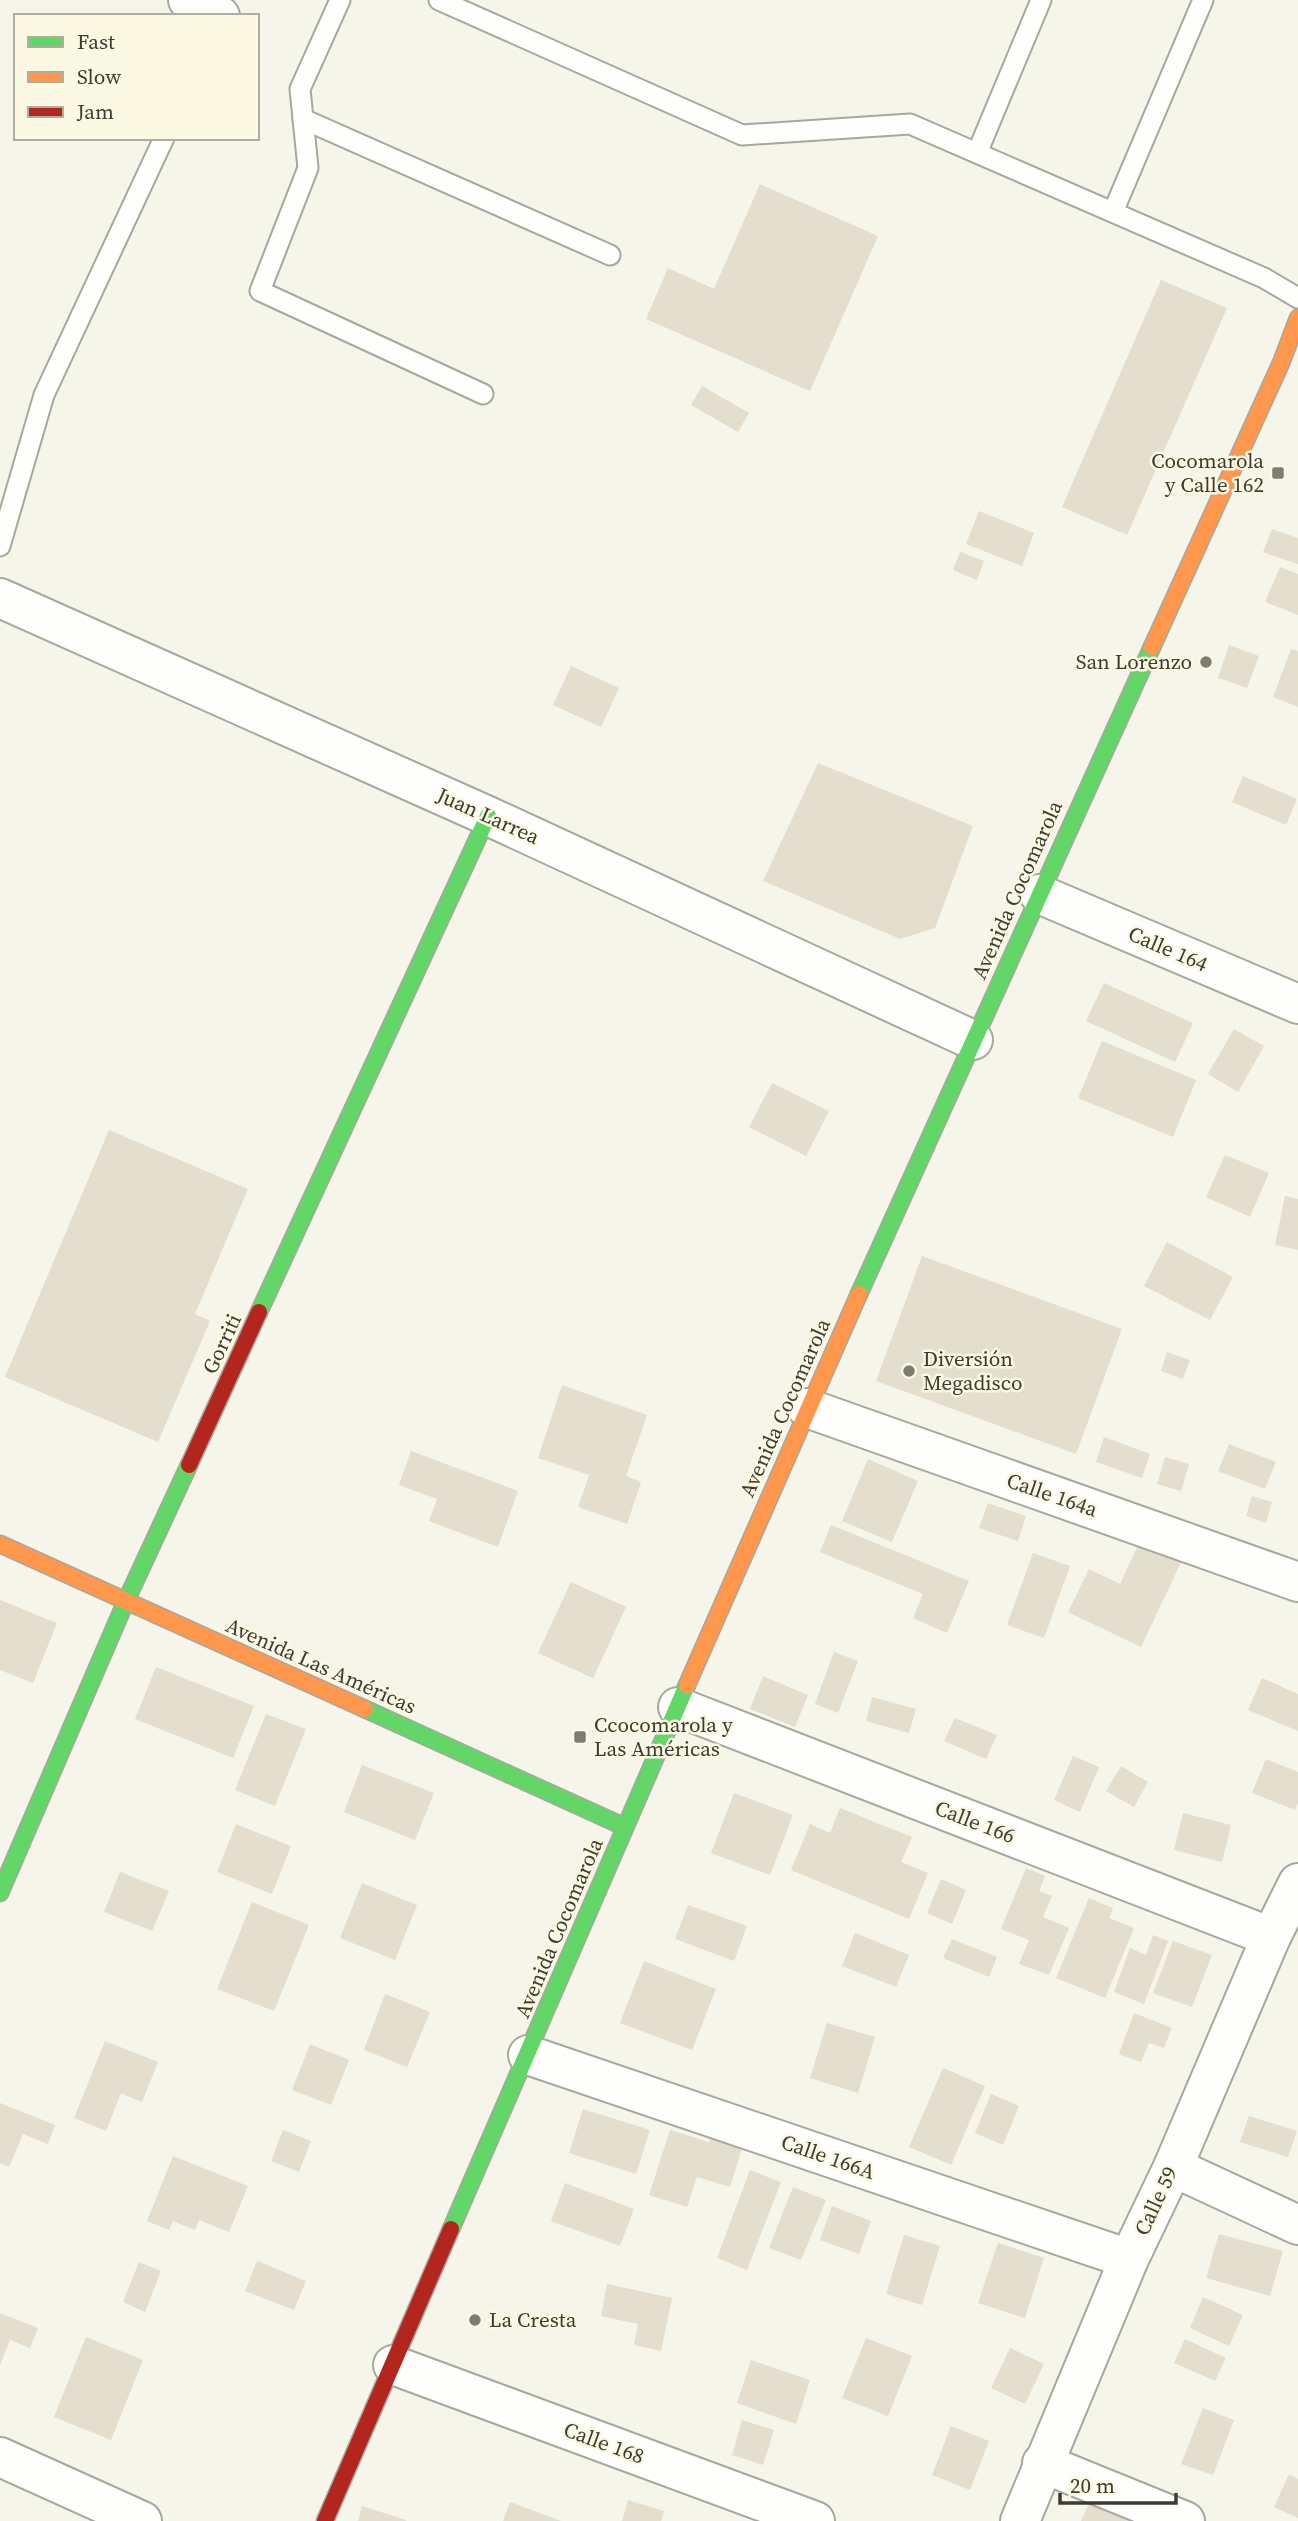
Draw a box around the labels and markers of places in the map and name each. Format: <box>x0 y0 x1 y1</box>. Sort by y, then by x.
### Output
place label: Cocomarola y Calle 162 <box>1151 446 1264 499</box>
marker: Cocomarola y Calle 162 <box>1270 465 1286 481</box>
place label: San Lorenzo <box>1076 647 1192 676</box>
marker: San Lorenzo <box>1198 654 1214 670</box>
place label: Diversión Megadisco <box>923 1344 1022 1397</box>
marker: Diversión Megadisco <box>901 1363 917 1379</box>
place label: Ccocomarola y Las Américas <box>594 1710 733 1763</box>
marker: Ccocomarola y Las Américas <box>572 1729 588 1745</box>
place label: La Cresta <box>489 2305 577 2334</box>
marker: La Cresta <box>467 2312 483 2328</box>

